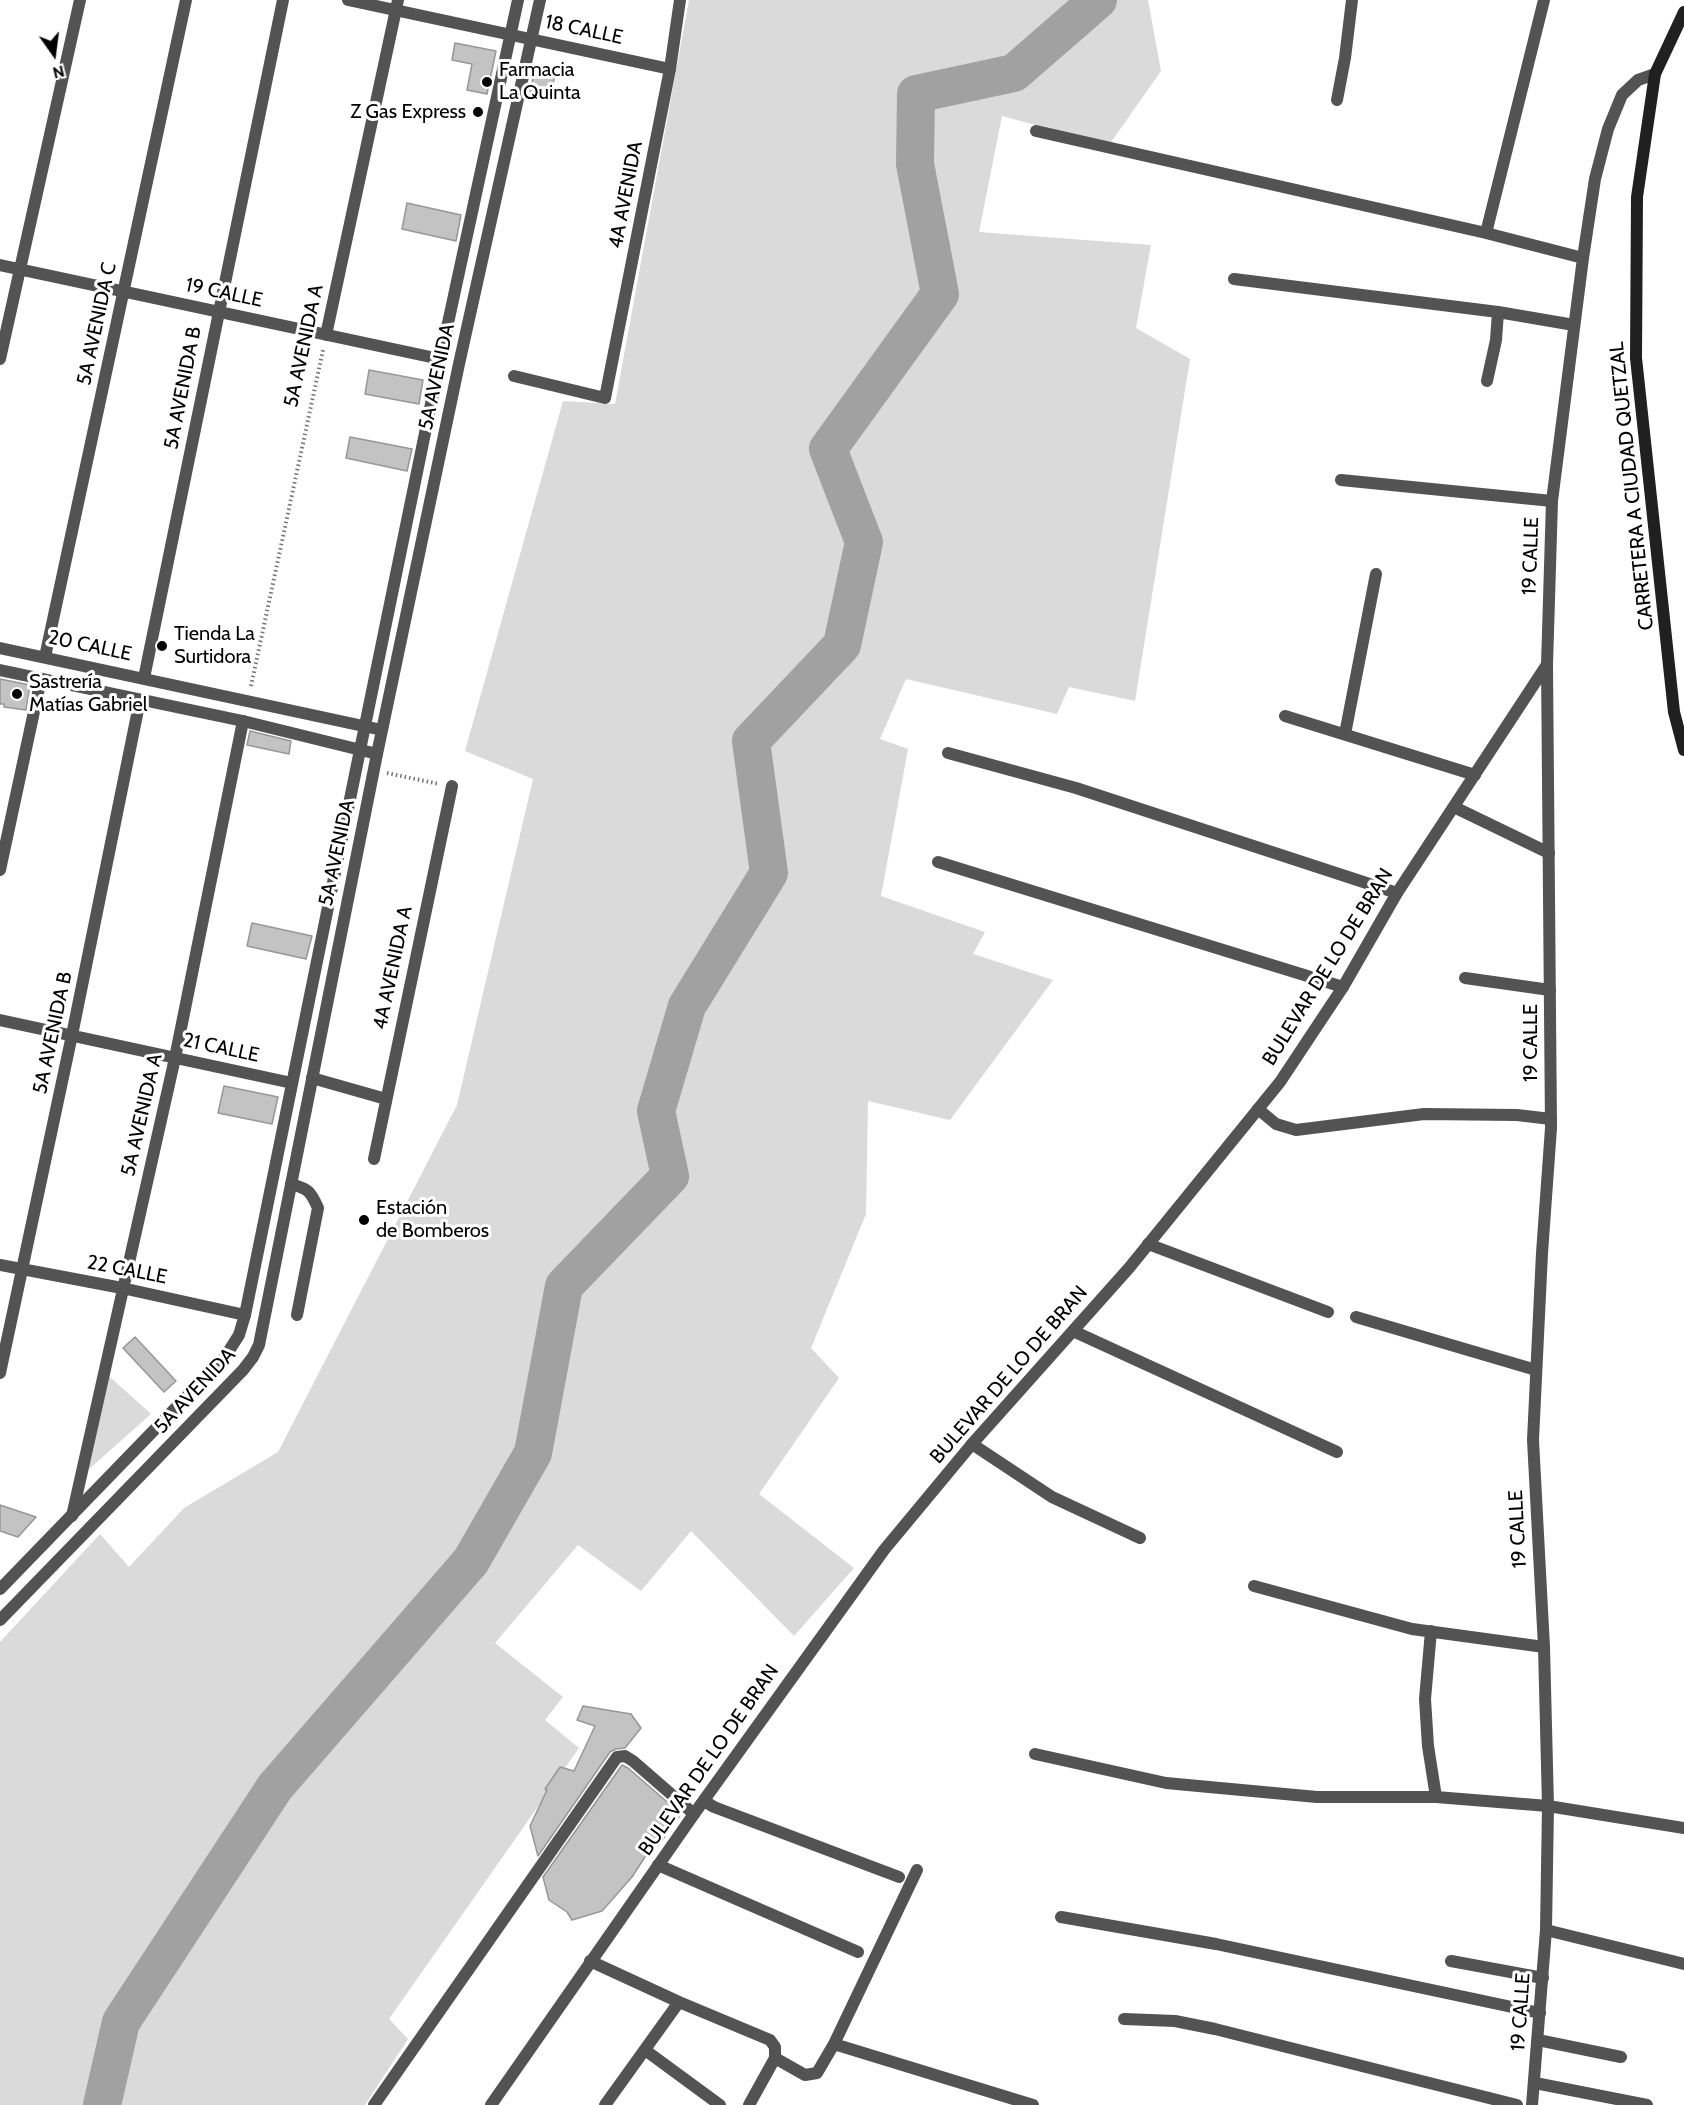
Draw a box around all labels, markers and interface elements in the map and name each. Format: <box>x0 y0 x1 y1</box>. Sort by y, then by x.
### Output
street label: 18 CALLE <box>543 10 625 50</box>
north arrow <box>24 24 84 84</box>
place label: Farmacia La Quinta <box>499 58 580 105</box>
text: N <box>51 61 66 83</box>
marker: Farmacia La Quinta <box>480 75 494 89</box>
place label: Z Gas Express <box>350 100 466 124</box>
marker: Z Gas Express <box>471 105 485 119</box>
street label: 4A AVENIDA <box>604 139 648 251</box>
street label: 5A AVENIDA C <box>72 260 122 388</box>
street label: 19 CALLE <box>183 273 265 313</box>
street label: 5A AVENIDA A <box>279 282 329 410</box>
street label: 5A AVENIDA <box>414 322 460 432</box>
street label: 5A AVENIDA B <box>159 325 207 451</box>
street label: CARRETERA A CIUDAD QUETZAL <box>1605 341 1659 631</box>
street label: 19 CALLE <box>1518 517 1544 595</box>
place label: Tienda La Surtidora <box>174 622 255 669</box>
street label: 20 CALLE <box>46 625 134 667</box>
marker: Tienda La Surtidora <box>155 639 169 653</box>
place label: Sastrería Matías Gabriel <box>29 670 148 717</box>
marker: Sastrería Matías Gabriel <box>10 687 24 701</box>
street label: 5A AVENIDA <box>314 798 360 908</box>
street label: BULEVAR DE LO DE BRAN <box>1257 864 1399 1070</box>
street label: 4A AVENIDA A <box>368 904 418 1032</box>
street label: 5A AVENIDA B <box>28 970 78 1096</box>
street label: 19 CALLE <box>1519 1004 1543 1082</box>
street label: 21 CALLE <box>181 1028 261 1068</box>
street label: 5A AVENIDA A <box>116 1051 168 1179</box>
place label: Estación de Bomberos <box>376 1196 489 1243</box>
marker: Estación de Bomberos <box>357 1213 371 1227</box>
street label: 22 CALLE <box>85 1250 169 1290</box>
street label: BULEVAR DE LO DE BRAN <box>925 1281 1093 1469</box>
street label: 5A AVENIDA <box>149 1343 241 1439</box>
street label: 19 CALLE <box>1504 1489 1532 1569</box>
street label: BULEVAR DE LO DE BRAN <box>634 1660 784 1860</box>
street label: 19 CALLE <box>1506 1972 1536 2052</box>

